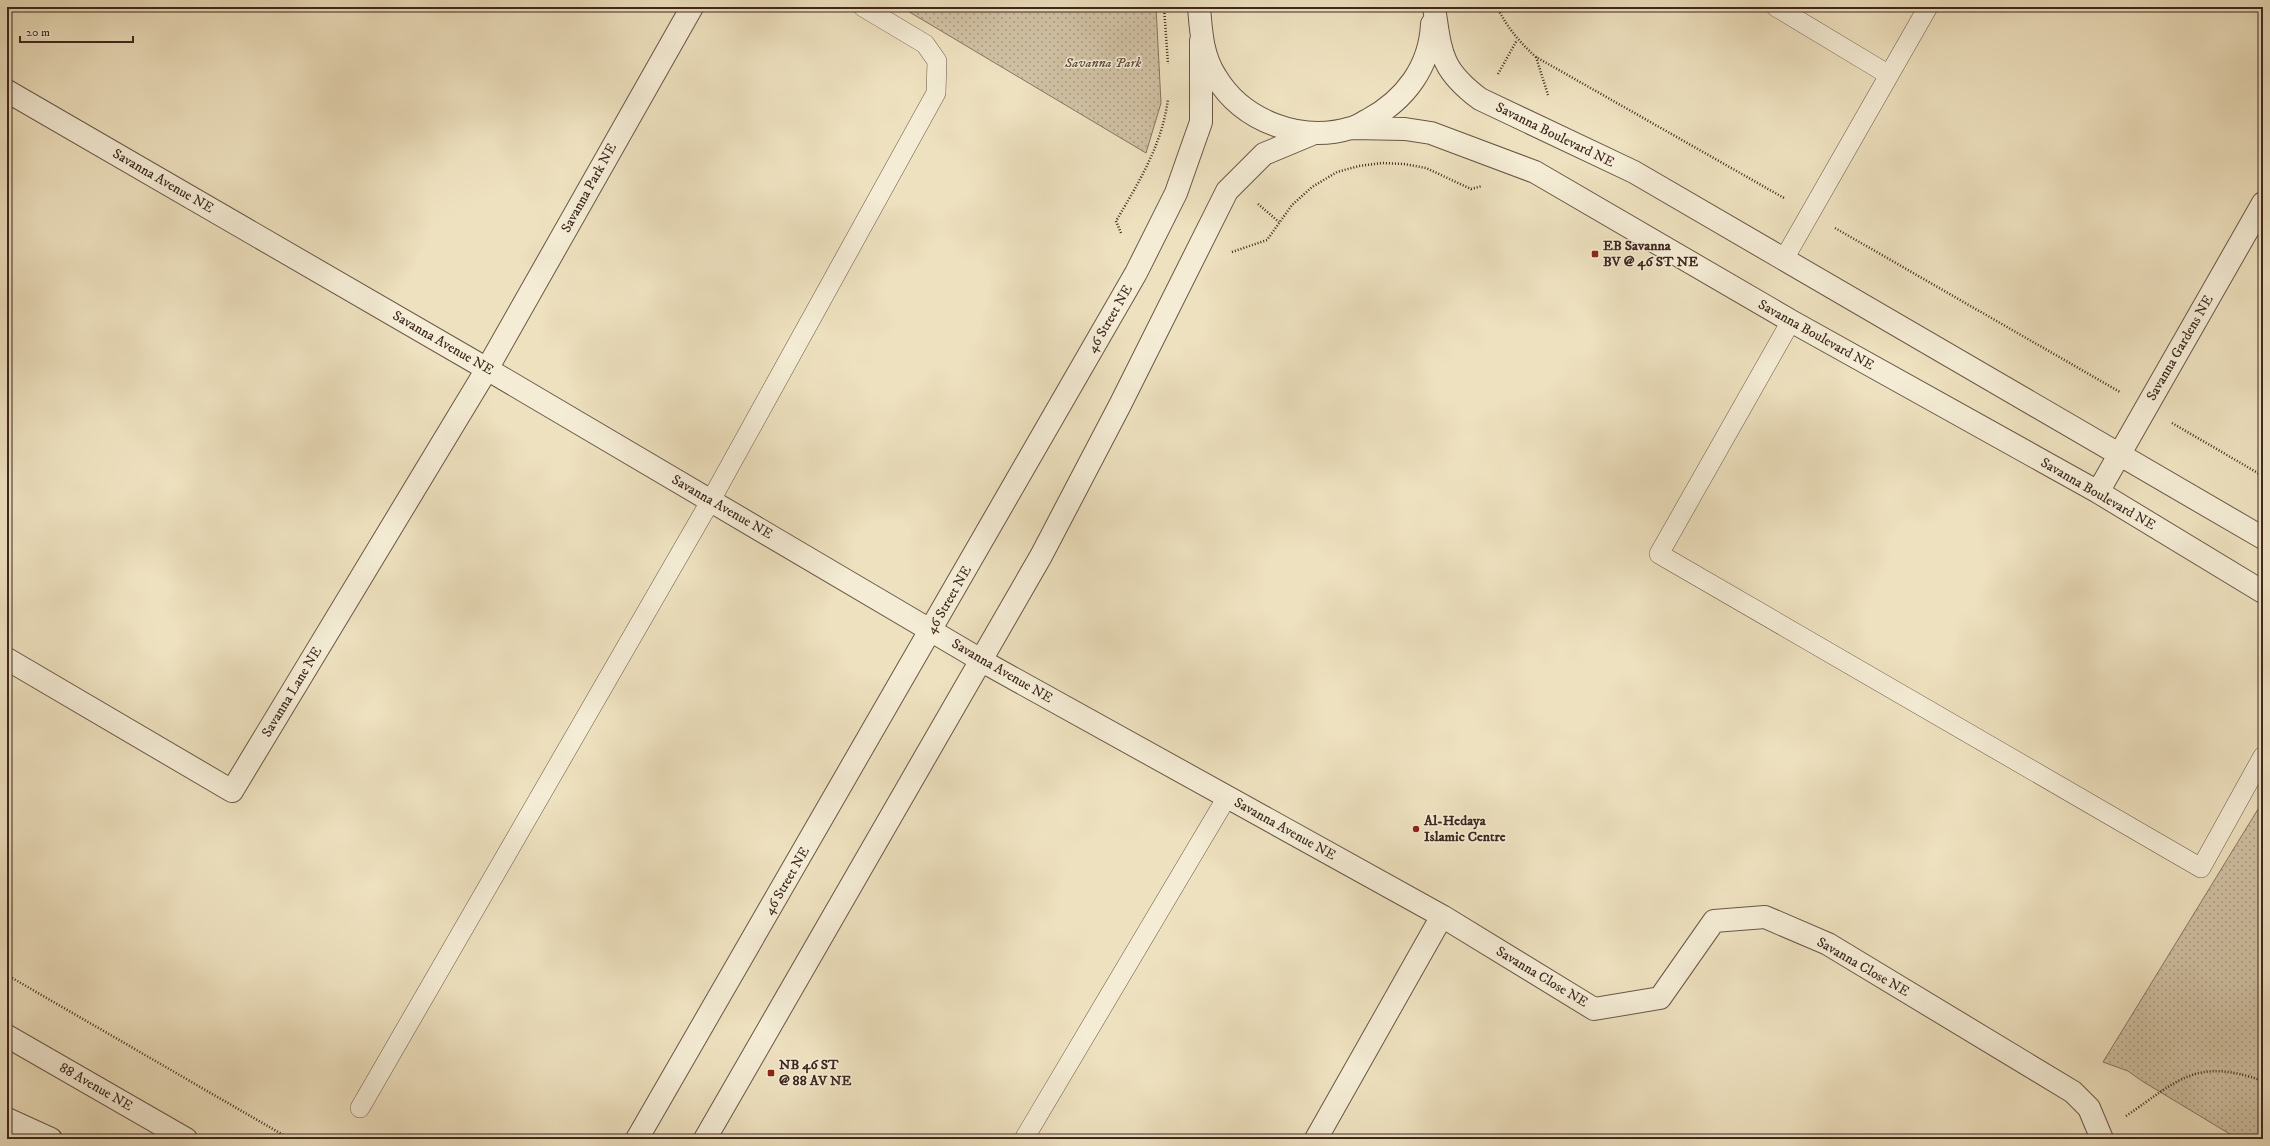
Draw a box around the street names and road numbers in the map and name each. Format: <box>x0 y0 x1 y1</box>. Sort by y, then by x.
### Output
street label: Savanna Boulevard NE <box>1493 98 1617 172</box>
street label: Savanna Park NE <box>557 140 621 236</box>
street label: Savanna Avenue NE <box>109 145 217 217</box>
street label: 46 Street NE <box>1083 282 1137 356</box>
street label: Savanna Gardens NE <box>2142 292 2218 404</box>
street label: Savanna Boulevard NE <box>1755 296 1877 374</box>
street label: Savanna Avenue NE <box>389 307 497 379</box>
street label: Savanna Boulevard NE <box>2037 454 2159 534</box>
street label: Savanna Avenue NE <box>668 471 776 543</box>
street label: 46 Street NE <box>922 563 976 637</box>
street label: Savanna Avenue NE <box>948 635 1056 707</box>
street label: Savanna Lane NE <box>258 643 326 741</box>
street label: Savanna Avenue NE <box>1231 794 1339 864</box>
street label: 46 Street NE <box>760 844 814 918</box>
street label: Savanna Close NE <box>1813 933 1913 1001</box>
street label: Savanna Close NE <box>1493 942 1591 1012</box>
street label: 88 Avenue NE <box>56 1059 136 1115</box>

